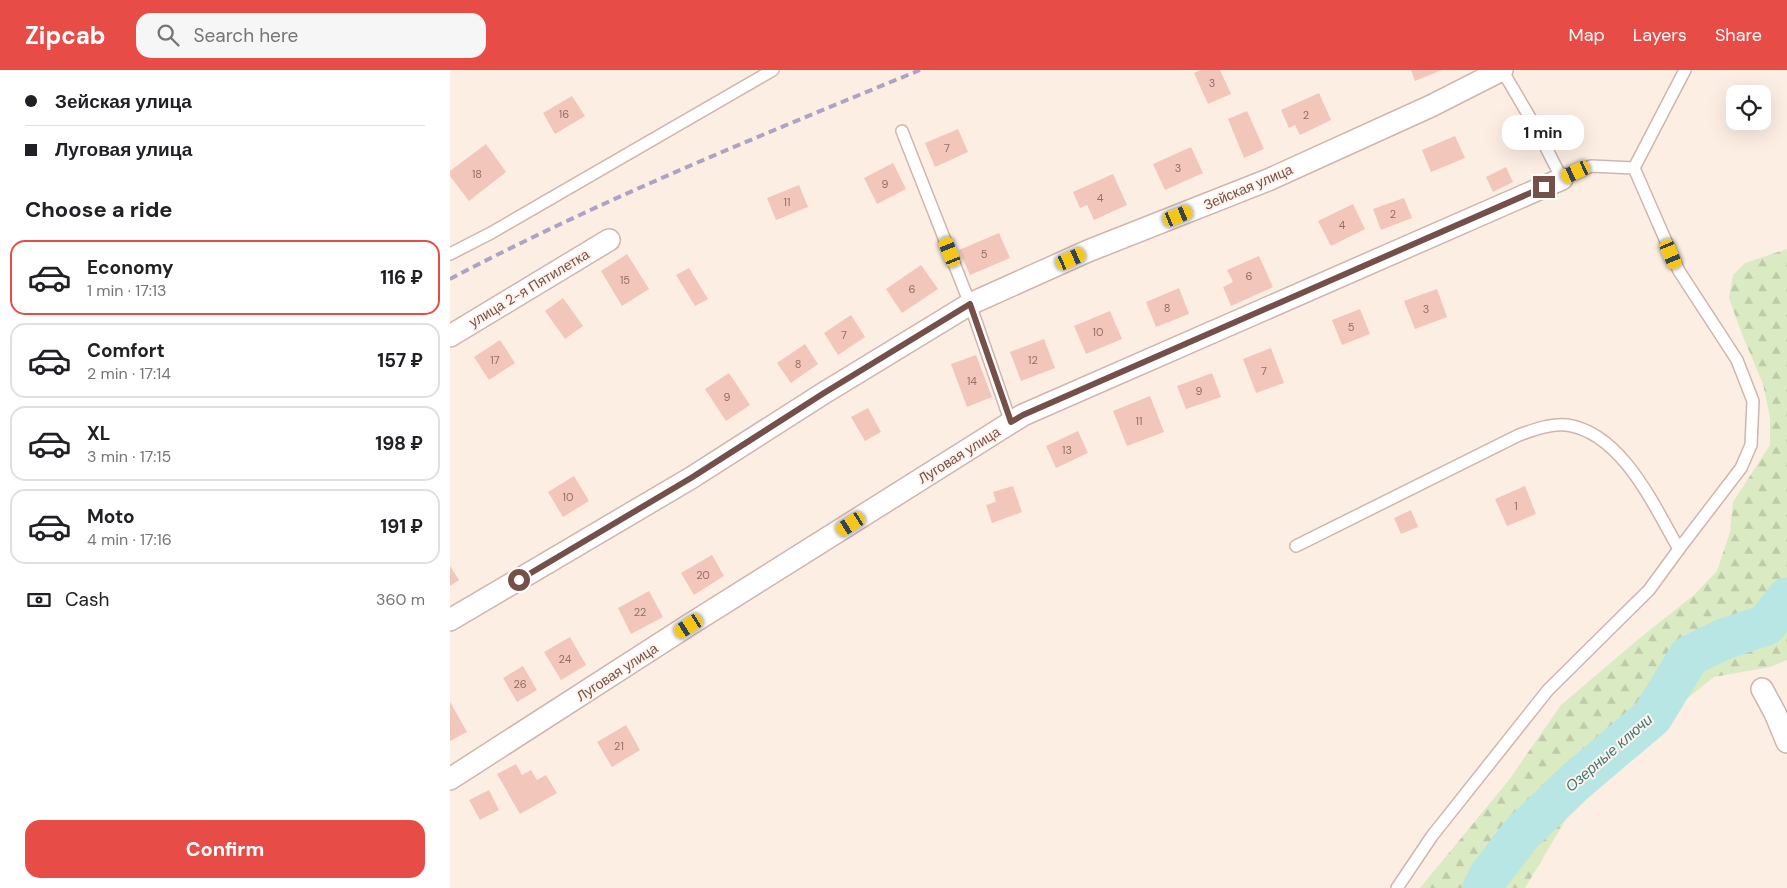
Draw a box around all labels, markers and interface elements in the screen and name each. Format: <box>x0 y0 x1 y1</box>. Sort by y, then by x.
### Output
search box <box>136 13 486 58</box>
text: Zipcab <box>25 20 106 51</box>
icon: search <box>154 21 182 49</box>
text: Search here <box>194 23 298 48</box>
text: Map <box>1569 23 1605 47</box>
text: Layers <box>1633 23 1687 47</box>
text: Share <box>1715 23 1762 47</box>
house number: 3 <box>1209 76 1215 90</box>
map controls <box>1726 85 1771 130</box>
button: locate <box>1726 85 1771 130</box>
text: Зейская улица <box>55 89 192 114</box>
house number: 16 <box>559 107 569 121</box>
house number: 2 <box>1303 108 1309 122</box>
callout: 1 min <box>1503 114 1585 150</box>
text: 1 min <box>1524 122 1562 143</box>
text: Луговая улица <box>55 137 192 162</box>
house number: 7 <box>944 141 950 155</box>
car <box>1559 159 1592 185</box>
street label: Зейская улица <box>1201 160 1295 214</box>
house number: 3 <box>1175 161 1181 175</box>
house number: 18 <box>472 167 482 181</box>
route end <box>1533 176 1555 198</box>
house number: 9 <box>882 177 889 191</box>
house number: 4 <box>1097 191 1104 205</box>
text: Choose a ride <box>25 195 173 224</box>
house number: 11 <box>784 195 790 209</box>
car <box>1161 203 1194 229</box>
house number: 2 <box>1390 207 1396 221</box>
house number: 4 <box>1339 218 1346 232</box>
car <box>937 235 962 269</box>
car <box>1658 237 1683 271</box>
street label: улица 2-я Пятилетка <box>466 245 593 331</box>
car <box>1054 246 1087 272</box>
house number: 5 <box>981 247 988 261</box>
icon: car <box>27 255 72 300</box>
text: Economy <box>87 255 174 280</box>
text: 116 ₽ <box>380 265 423 290</box>
house number: 6 <box>1246 269 1253 283</box>
house number: 15 <box>620 273 630 287</box>
text: 1 min · 17:13 <box>87 280 166 301</box>
house number: 6 <box>909 282 916 296</box>
house number: 8 <box>1164 301 1170 315</box>
house number: 3 <box>1423 302 1429 316</box>
house number: 5 <box>1348 320 1355 334</box>
house number: 10 <box>1093 325 1103 339</box>
house number: 7 <box>841 328 847 342</box>
icon: car <box>27 338 72 383</box>
text: Comfort <box>87 338 165 363</box>
text: 157 ₽ <box>377 348 423 373</box>
house number: 17 <box>490 353 500 367</box>
house number: 12 <box>1028 353 1038 367</box>
house number: 8 <box>795 357 801 371</box>
text: 2 min · 17:14 <box>87 363 171 384</box>
house number: 7 <box>1261 364 1267 378</box>
house number: 14 <box>967 374 977 388</box>
house number: 9 <box>1196 384 1203 398</box>
house number: 9 <box>724 390 731 404</box>
house number: 11 <box>1136 414 1142 428</box>
icon: car <box>27 421 72 466</box>
text: XL <box>87 421 110 446</box>
street label: Луговая улица <box>914 422 1004 487</box>
text: 198 ₽ <box>375 431 423 456</box>
house number: 13 <box>1062 443 1072 457</box>
text: 3 min · 17:15 <box>87 446 171 467</box>
house number: 10 <box>563 490 573 504</box>
house number: 1 <box>1514 499 1518 513</box>
icon: car <box>27 504 72 549</box>
text: Moto <box>87 504 135 529</box>
car <box>834 510 867 538</box>
text: 191 ₽ <box>380 514 423 539</box>
text: 4 min · 17:16 <box>87 529 172 550</box>
house number: 20 <box>696 568 710 582</box>
route start <box>508 569 530 591</box>
icon: cash <box>25 586 53 614</box>
text: Cash <box>65 587 109 612</box>
text: 360 m <box>376 589 425 610</box>
house number: 22 <box>634 605 646 619</box>
car <box>672 612 705 640</box>
street label: Луговая улица <box>573 639 661 705</box>
house number: 24 <box>559 652 572 666</box>
house number: 26 <box>513 677 527 691</box>
water label: Озерные ключи <box>1561 709 1657 796</box>
house number: 21 <box>614 739 624 753</box>
button: Confirm <box>25 820 425 878</box>

